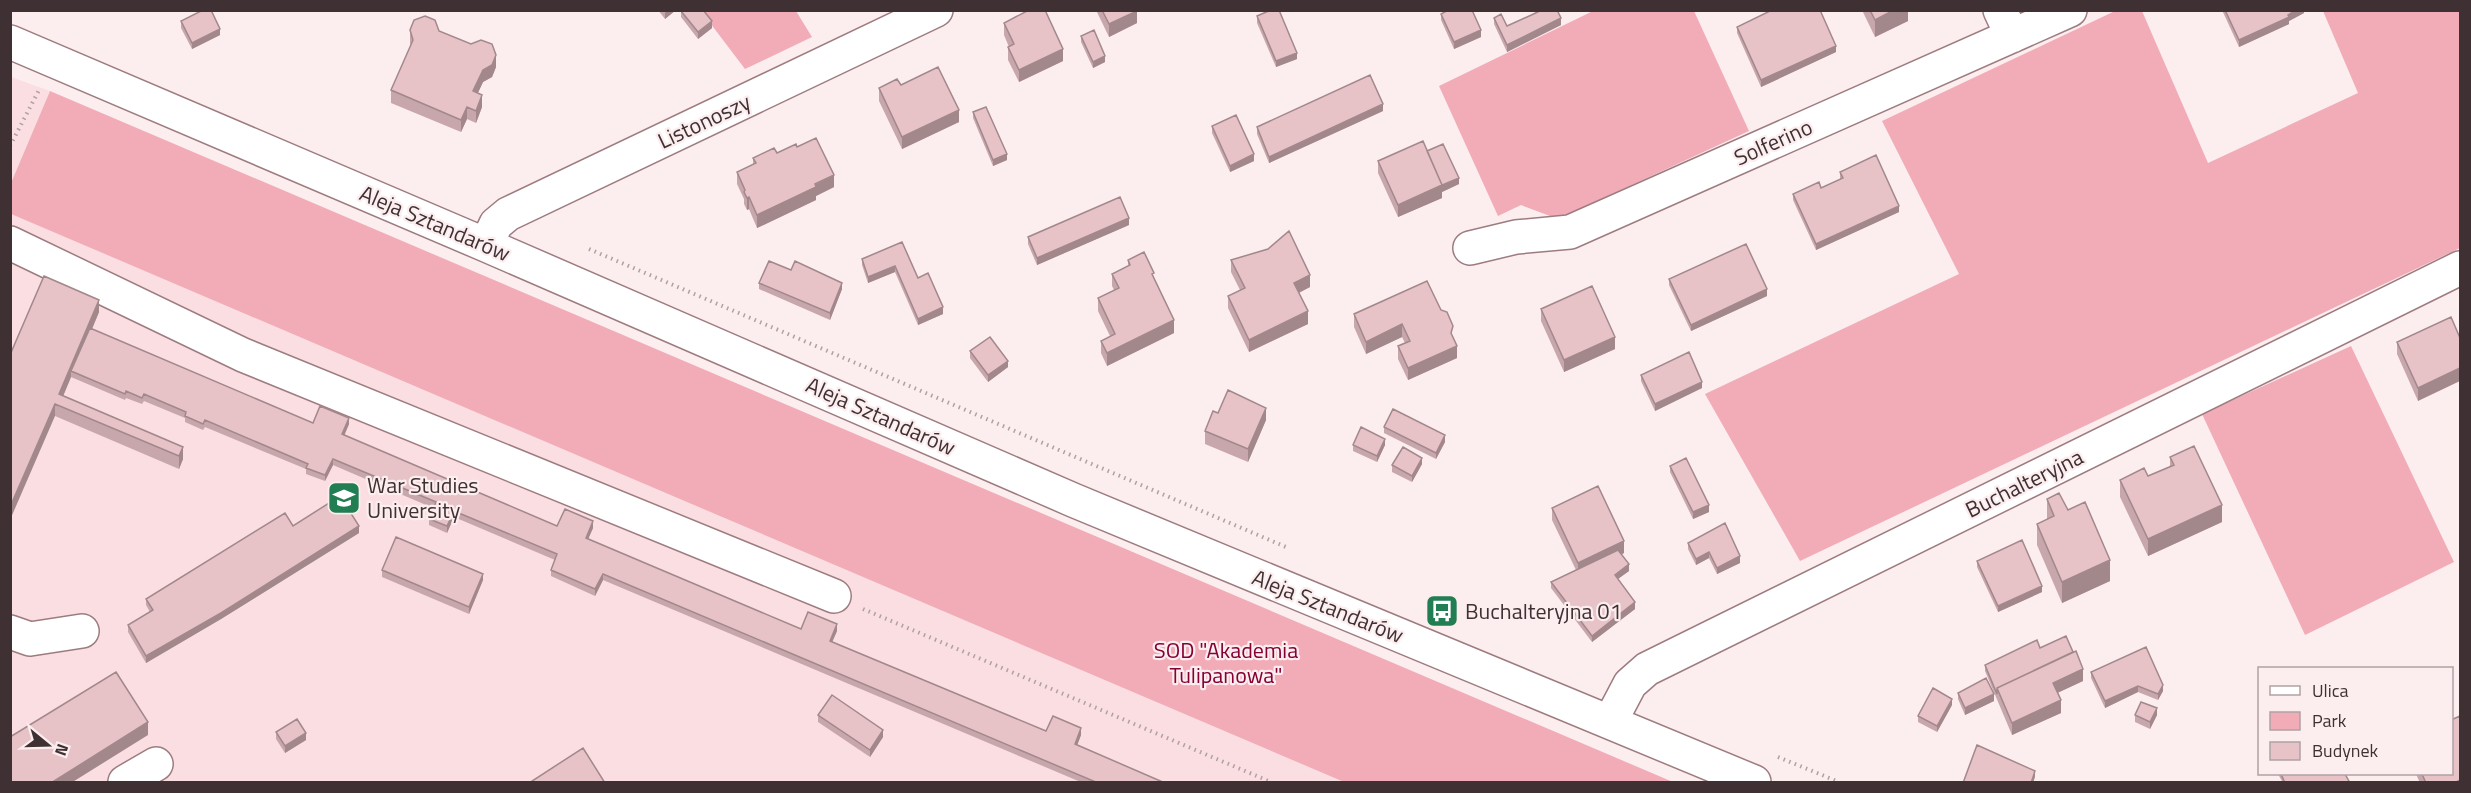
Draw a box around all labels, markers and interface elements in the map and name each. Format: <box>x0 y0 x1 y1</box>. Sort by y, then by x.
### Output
street label: Listonoszy <box>652 84 756 157</box>
street label: Solferino <box>1728 110 1818 174</box>
street label: Aleja Sztandarów <box>354 176 516 270</box>
street label: Aleja Sztandarów <box>801 368 962 464</box>
street label: Buchalteryjna <box>1959 440 2089 526</box>
place label: War Studies University <box>367 468 479 527</box>
school or university icon: War Studies University <box>326 480 362 516</box>
street label: Aleja Sztandarów <box>1247 560 1409 652</box>
bus stop icon: Buchalteryjna 01 <box>1424 593 1460 629</box>
place label: Buchalteryjna 01 <box>1465 594 1622 628</box>
park label: SOD "Akademia Tulipanowa" <box>1154 633 1298 692</box>
legend <box>2258 667 2453 775</box>
text: Ulica <box>2312 677 2349 704</box>
text: Park <box>2312 707 2347 734</box>
north arrow <box>18 715 78 775</box>
text: Budynek <box>2312 737 2379 764</box>
text: N <box>49 741 75 759</box>

